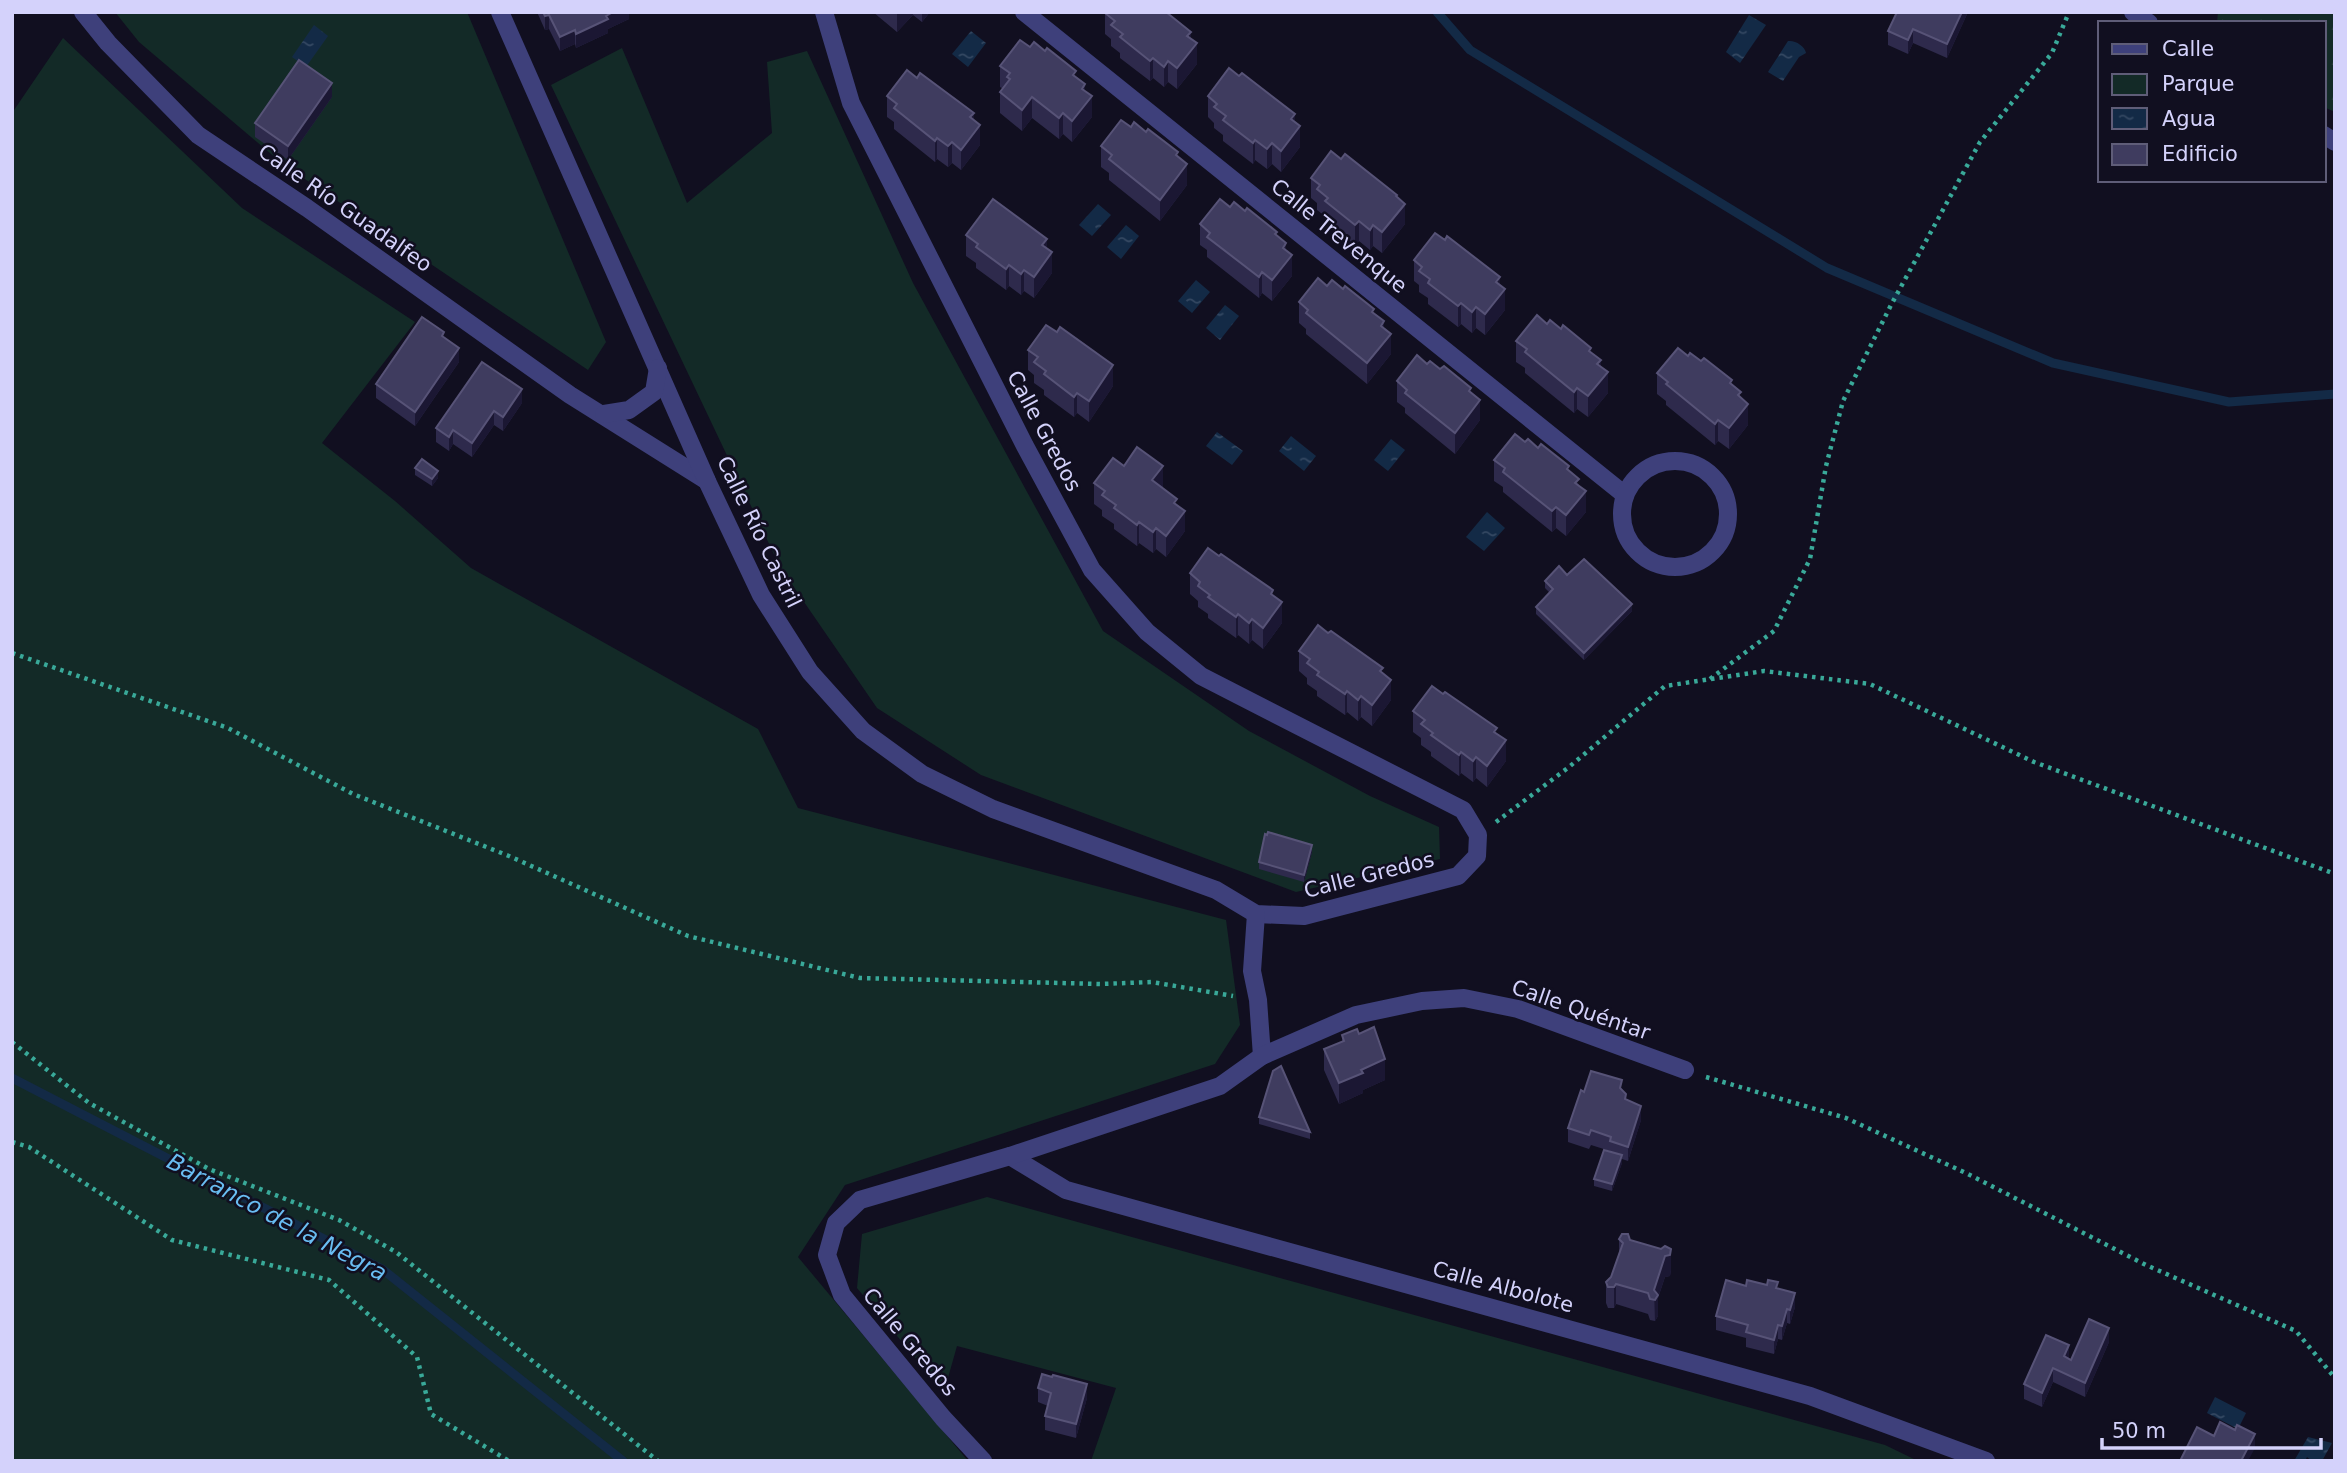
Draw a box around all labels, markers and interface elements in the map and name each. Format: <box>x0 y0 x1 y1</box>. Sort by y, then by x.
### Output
legend <box>2098 21 2326 182</box>
text: Calle <box>2162 37 2214 61</box>
text: Parque <box>2162 72 2234 96</box>
text: Agua <box>2162 107 2216 131</box>
street label: Calle Río Guadalfeo <box>254 139 436 277</box>
text: Edificio <box>2162 142 2238 166</box>
street label: Calle Trevenque <box>1266 174 1412 298</box>
street label: Calle Gredos <box>1002 367 1086 495</box>
street label: Calle Río Castril <box>712 452 806 612</box>
street label: Calle Gredos <box>1301 847 1437 903</box>
street label: Calle Quéntar <box>1509 975 1654 1045</box>
water label: Barranco de la Negra <box>163 1148 391 1286</box>
street label: Calle Albolote <box>1430 1257 1576 1317</box>
street label: Calle Gredos <box>858 1283 962 1401</box>
scale bar <box>2102 1406 2321 1450</box>
text: 50 m <box>2112 1419 2166 1443</box>

